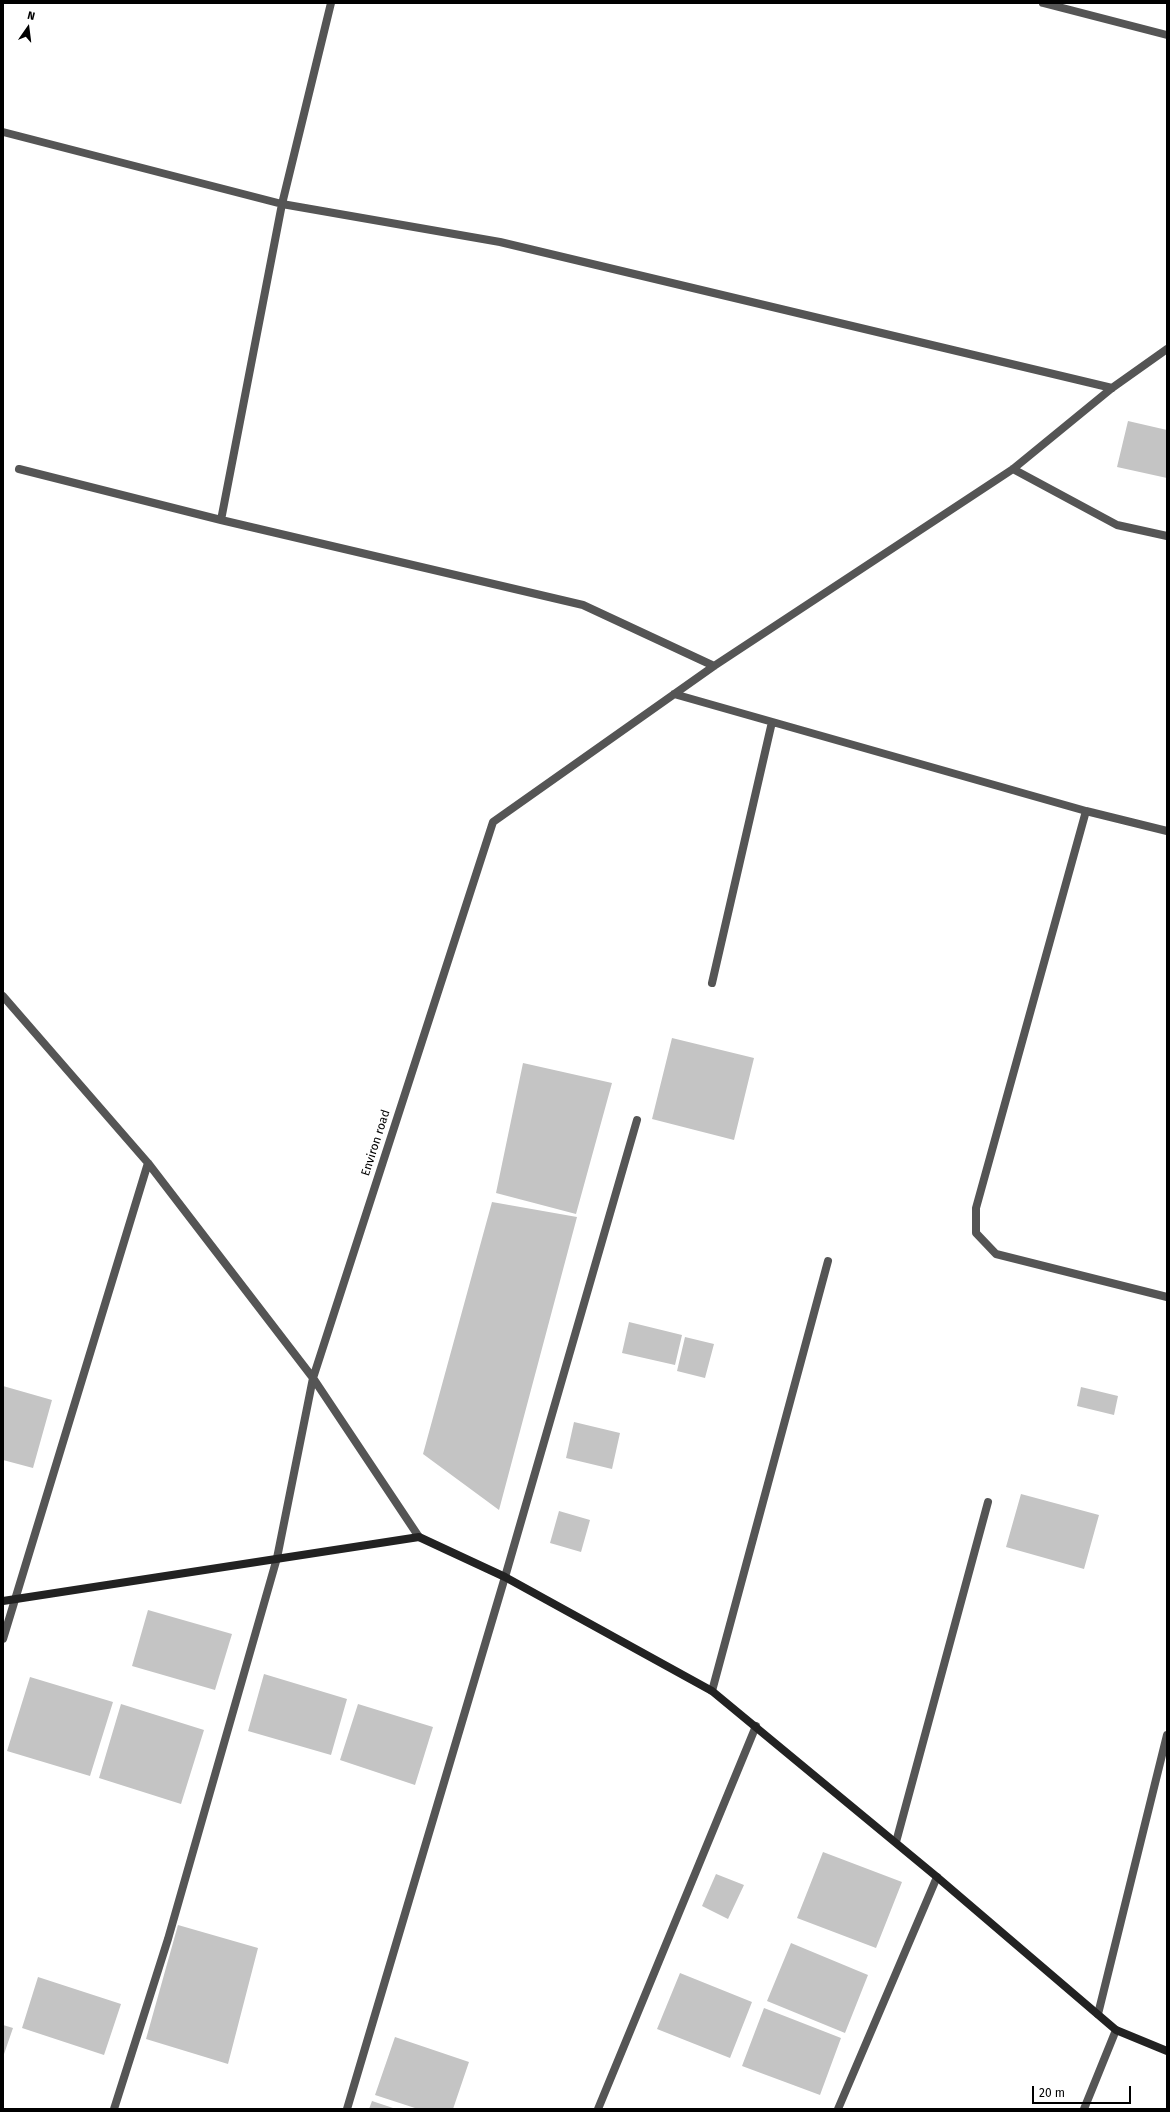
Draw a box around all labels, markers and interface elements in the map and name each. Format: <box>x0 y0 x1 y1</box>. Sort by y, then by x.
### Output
north arrow <box>8 8 48 48</box>
text: N <box>26 9 36 23</box>
street label: Environ road <box>359 1108 393 1178</box>
scale bar <box>1034 2078 1133 2104</box>
text: 20 m <box>1039 2086 1065 2100</box>

